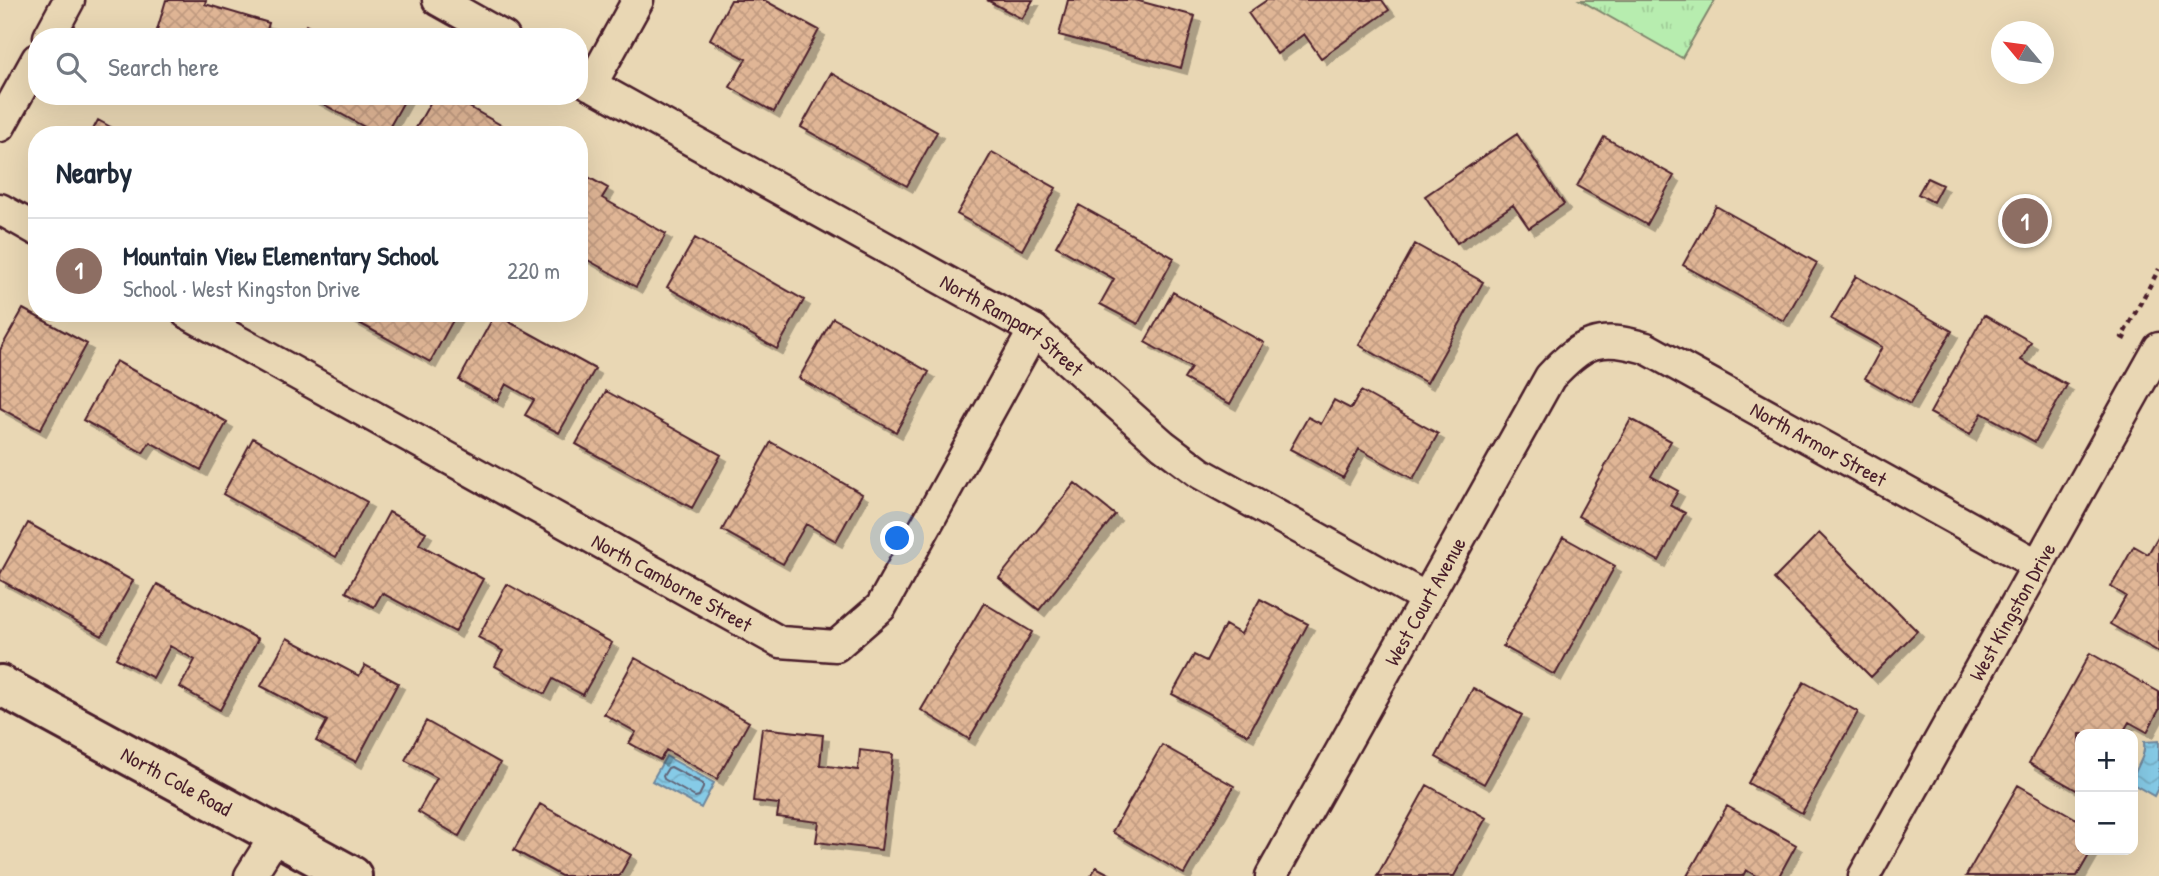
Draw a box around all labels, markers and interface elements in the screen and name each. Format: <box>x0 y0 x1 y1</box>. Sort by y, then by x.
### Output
north arrow <box>1991 21 2054 84</box>
search box <box>28 28 588 105</box>
icon: search <box>52 48 90 86</box>
text: Search here <box>108 49 219 84</box>
text: Nearby <box>56 152 132 192</box>
pin: 1 <box>2002 195 2048 247</box>
text: Mountain View Elementary School <box>123 238 438 273</box>
text: 1 <box>75 255 83 286</box>
text: 220 m <box>507 255 560 286</box>
street label: North Rampart Street <box>935 267 1091 383</box>
text: School · West Kingston Drive <box>123 273 360 304</box>
street label: North Armor Street <box>1746 394 1893 493</box>
your location <box>880 521 914 555</box>
street label: North Camborne Street <box>587 526 759 639</box>
street label: West Court Avenue <box>1377 531 1472 671</box>
street label: West Kingston Drive <box>1962 537 2062 686</box>
map controls <box>2075 729 2138 855</box>
button: + <box>2075 729 2138 792</box>
street label: North Cole Road <box>116 739 237 823</box>
button: − <box>2075 792 2138 855</box>

